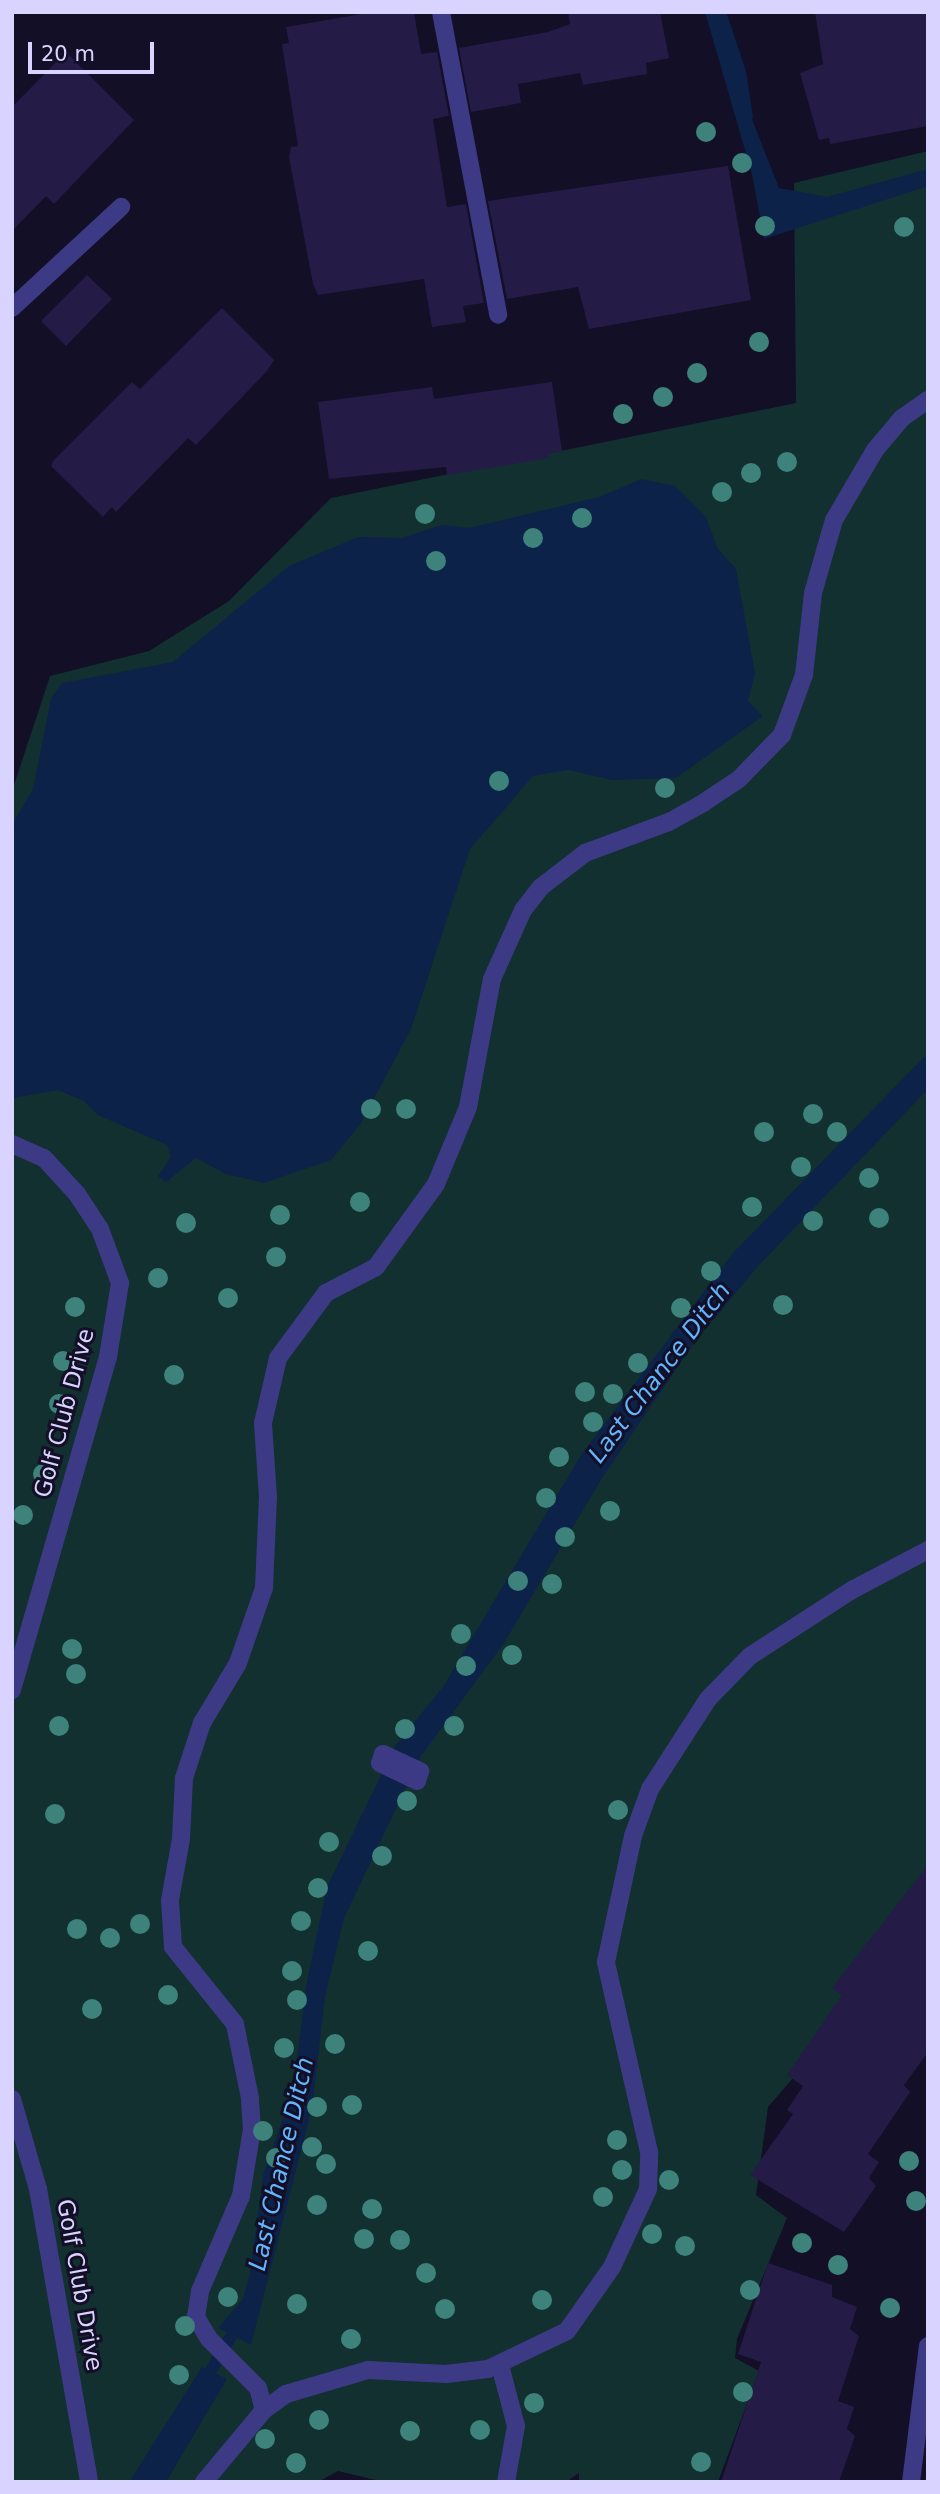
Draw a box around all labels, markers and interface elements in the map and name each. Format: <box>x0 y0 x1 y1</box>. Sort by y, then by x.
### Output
scale bar <box>32 28 158 72</box>
text: 20 m <box>41 42 95 66</box>
water label: Last Chance Ditch <box>583 1277 737 1469</box>
street label: Golf Club Drive <box>28 1325 100 1501</box>
water label: Last Chance Ditch <box>243 2055 321 2273</box>
street label: Golf Club Drive <box>51 2197 109 2373</box>

